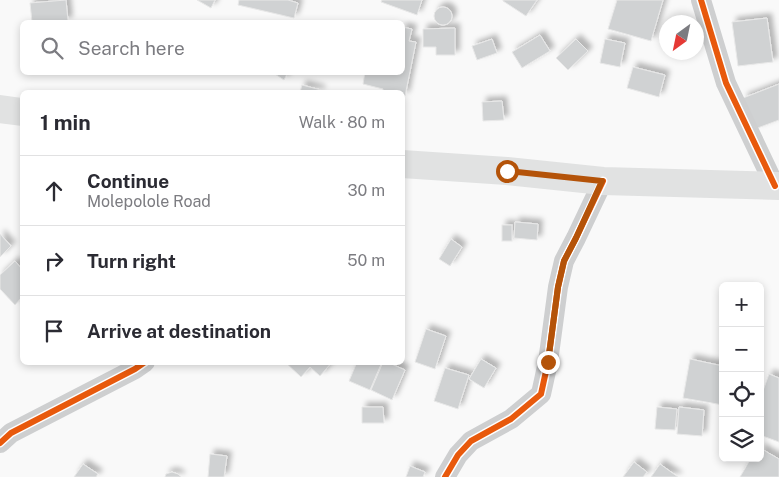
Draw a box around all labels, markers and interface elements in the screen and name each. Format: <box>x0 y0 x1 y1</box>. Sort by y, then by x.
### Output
north arrow <box>659 15 704 60</box>
search box <box>20 20 405 75</box>
icon: search <box>38 34 66 62</box>
text: Search here <box>78 37 185 59</box>
text: 1 min <box>40 110 91 135</box>
text: Walk · 80 m <box>299 113 385 132</box>
route start <box>496 160 519 183</box>
text: Continue <box>87 170 169 192</box>
icon: ahead <box>40 177 68 205</box>
text: 30 m <box>348 181 385 200</box>
text: Molepolole Road <box>87 192 211 211</box>
icon: right <box>40 247 68 275</box>
text: Turn right <box>87 250 176 272</box>
text: 50 m <box>347 251 385 270</box>
map controls <box>719 282 764 462</box>
button: + <box>719 282 764 327</box>
icon: arrive <box>40 317 68 345</box>
text: Arrive at destination <box>87 320 271 342</box>
button: − <box>719 327 764 372</box>
route end <box>537 351 560 374</box>
button: locate <box>719 372 764 417</box>
button: layers <box>719 417 764 462</box>

